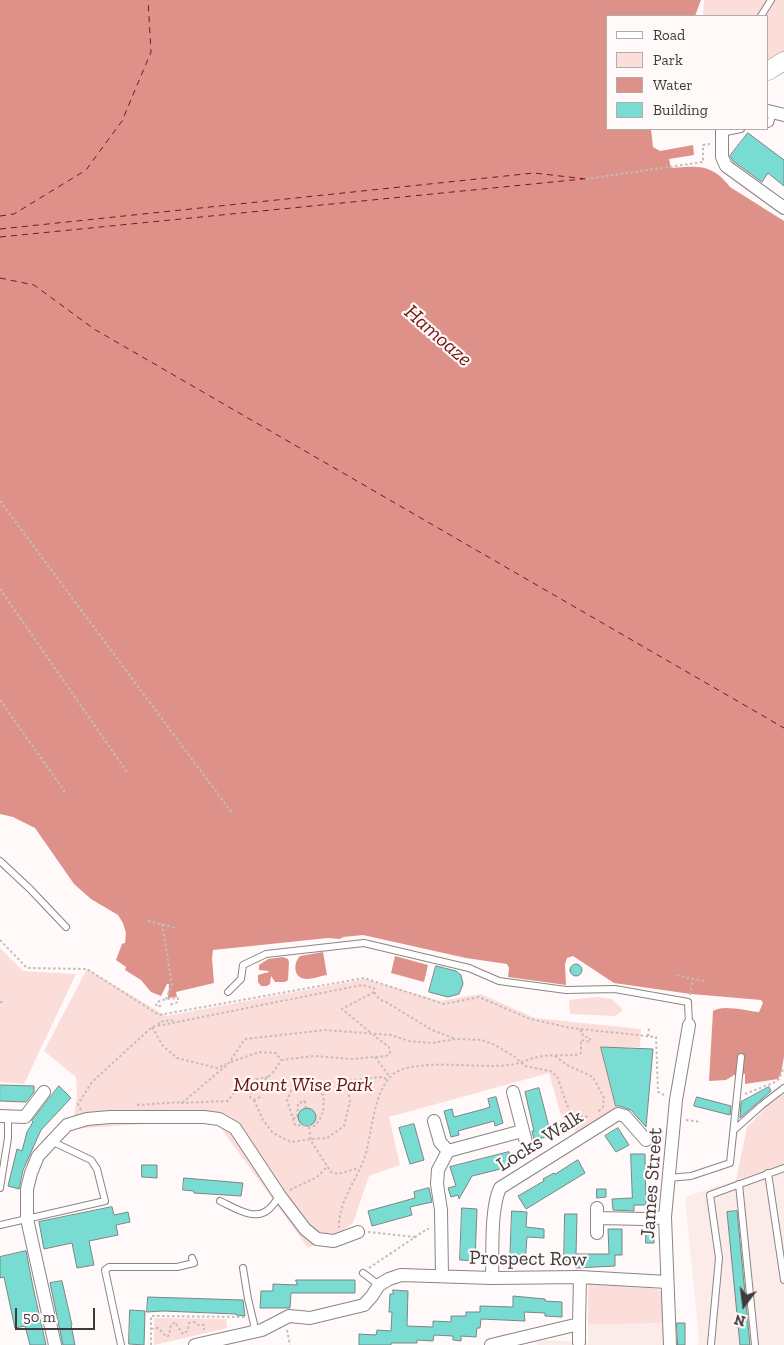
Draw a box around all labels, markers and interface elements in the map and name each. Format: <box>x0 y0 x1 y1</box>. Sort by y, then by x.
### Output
legend <box>606 15 769 130</box>
text: Road <box>653 26 685 44</box>
text: Park <box>653 51 683 69</box>
text: Water <box>653 76 693 94</box>
text: Building <box>653 101 708 119</box>
water label: Hamoaze <box>399 300 477 372</box>
park label: Mount Wise Park <box>233 1073 373 1097</box>
street label: Locks Walk <box>492 1105 588 1177</box>
street label: James Street <box>636 1127 668 1239</box>
street label: Prospect Row <box>469 1246 587 1272</box>
north arrow <box>719 1280 769 1330</box>
scale bar <box>18 1298 98 1330</box>
text: 50 m <box>23 1308 56 1326</box>
text: N <box>733 1310 747 1330</box>

